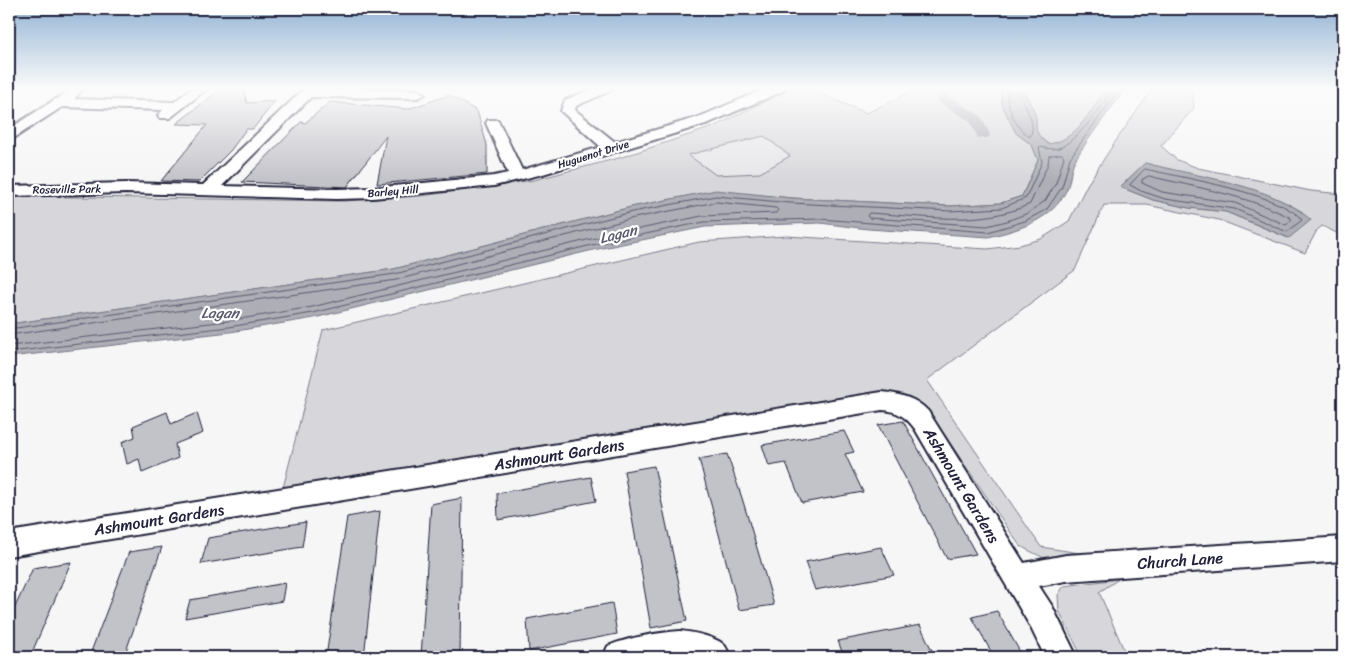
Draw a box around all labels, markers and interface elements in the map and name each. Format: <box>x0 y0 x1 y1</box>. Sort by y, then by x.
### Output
street label: Huguenot Drive <box>555 134 632 174</box>
street label: Roseville Park <box>33 179 102 200</box>
street label: Barley Hill <box>367 180 420 203</box>
water label: Lagan <box>597 216 641 251</box>
water label: Lagan <box>201 300 241 326</box>
street label: Ashmount Gardens <box>915 421 1008 549</box>
street label: Ashmount Gardens <box>491 430 627 479</box>
street label: Ashmount Gardens <box>91 495 227 544</box>
street label: Church Lane <box>1136 543 1224 578</box>

